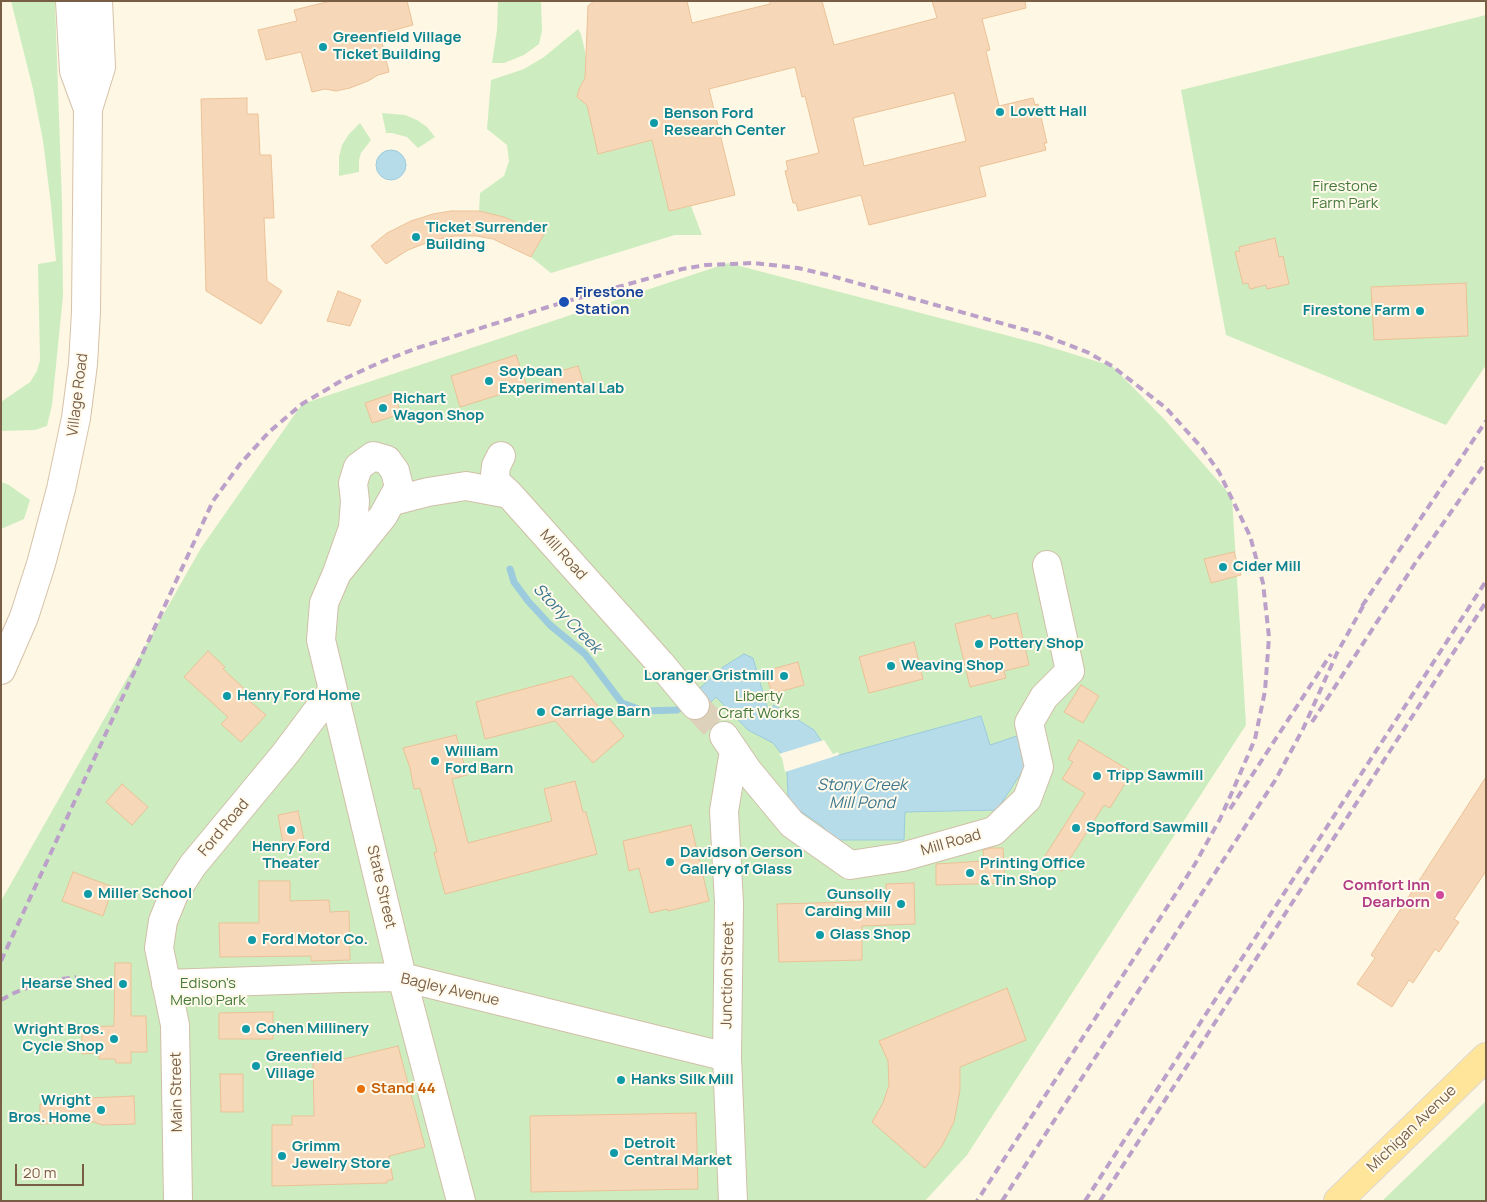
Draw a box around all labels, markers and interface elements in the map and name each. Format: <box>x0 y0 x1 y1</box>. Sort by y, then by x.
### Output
place label: Greenfield Village Ticket Building <box>333 29 461 64</box>
marker: Greenfield Village Ticket Building <box>317 41 329 53</box>
place label: Lovett Hall <box>1010 103 1087 121</box>
place label: Benson Ford Research Center <box>664 105 786 140</box>
marker: Lovett Hall <box>994 106 1006 118</box>
marker: Benson Ford Research Center <box>648 117 660 129</box>
park label: Firestone Farm Park <box>1312 178 1378 213</box>
place label: Ticket Surrender Building <box>426 219 548 254</box>
marker: Ticket Surrender Building <box>410 231 422 243</box>
place label: Firestone Station <box>575 284 644 319</box>
marker: Firestone Station <box>557 295 571 309</box>
place label: Firestone Farm <box>1303 302 1410 320</box>
marker: Firestone Farm <box>1414 305 1426 317</box>
street label: Village Road <box>64 352 92 438</box>
place label: Soybean Experimental Lab <box>499 363 624 398</box>
marker: Soybean Experimental Lab <box>483 375 495 387</box>
place label: Richart Wagon Shop <box>393 390 484 425</box>
marker: Richart Wagon Shop <box>377 402 389 414</box>
street label: Mill Road <box>536 526 590 584</box>
place label: Cider Mill <box>1233 558 1301 576</box>
marker: Cider Mill <box>1217 561 1229 573</box>
water label: Stony Creek <box>529 580 605 658</box>
place label: Pottery Shop <box>989 635 1084 653</box>
marker: Pottery Shop <box>973 638 985 650</box>
place label: Weaving Shop <box>901 657 1004 675</box>
marker: Weaving Shop <box>885 660 897 672</box>
place label: Loranger Gristmill <box>644 667 774 685</box>
marker: Loranger Gristmill <box>778 670 790 682</box>
place label: Henry Ford Home <box>237 687 361 705</box>
park label: Liberty Craft Works <box>718 688 800 723</box>
marker: Henry Ford Home <box>221 690 233 702</box>
place label: Carriage Barn <box>551 703 650 721</box>
marker: Carriage Barn <box>535 706 547 718</box>
place label: William Ford Barn <box>445 743 513 778</box>
marker: William Ford Barn <box>429 755 441 767</box>
place label: Tripp Sawmill <box>1107 767 1203 785</box>
marker: Tripp Sawmill <box>1091 770 1103 782</box>
water label: Stony Creek Mill Pond <box>817 776 907 814</box>
street label: Ford Road <box>195 796 253 860</box>
place label: Spofford Sawmill <box>1086 819 1208 837</box>
marker: Spofford Sawmill <box>1070 822 1082 834</box>
marker: Henry Ford Theater <box>285 824 297 836</box>
street label: Mill Road <box>919 826 983 860</box>
place label: Henry Ford Theater <box>252 838 330 873</box>
street label: State Street <box>363 844 399 930</box>
place label: Davidson Gerson Gallery of Glass <box>680 844 803 879</box>
place label: Printing Office & Tin Shop <box>980 855 1085 890</box>
marker: Davidson Gerson Gallery of Glass <box>664 856 676 868</box>
marker: Printing Office & Tin Shop <box>964 867 976 879</box>
place label: Comfort Inn Dearborn <box>1343 877 1430 912</box>
place label: Miller School <box>98 885 192 903</box>
place label: Gunsolly Carding Mill <box>805 886 891 921</box>
marker: Miller School <box>82 888 94 900</box>
marker: Comfort Inn Dearborn <box>1434 889 1446 901</box>
marker: Gunsolly Carding Mill <box>895 898 907 910</box>
street label: Junction Street <box>718 921 738 1029</box>
place label: Glass Shop <box>830 926 911 944</box>
marker: Glass Shop <box>814 929 826 941</box>
place label: Ford Motor Co. <box>262 931 368 949</box>
marker: Ford Motor Co. <box>246 934 258 946</box>
street label: Bagley Avenue <box>399 970 501 1010</box>
place label: Hearse Shed <box>21 975 113 993</box>
park label: Edison's Menlo Park <box>170 975 246 1010</box>
marker: Hearse Shed <box>117 978 129 990</box>
place label: Cohen Millinery <box>256 1020 369 1038</box>
place label: Wright Bros. Cycle Shop <box>14 1021 104 1056</box>
marker: Cohen Millinery <box>240 1023 252 1035</box>
marker: Wright Bros. Cycle Shop <box>108 1033 120 1045</box>
place label: Greenfield Village <box>266 1048 343 1083</box>
street label: Main Street <box>167 1052 187 1132</box>
marker: Greenfield Village <box>250 1060 262 1072</box>
place label: Hanks Silk Mill <box>631 1071 734 1089</box>
marker: Hanks Silk Mill <box>615 1074 627 1086</box>
place label: Stand 44 <box>371 1080 436 1098</box>
street label: Michigan Avenue <box>1364 1082 1460 1176</box>
marker: Stand 44 <box>355 1083 367 1095</box>
place label: Wright Bros. Home <box>8 1092 91 1127</box>
marker: Wright Bros. Home <box>95 1104 107 1116</box>
place label: Detroit Central Market <box>624 1135 732 1170</box>
place label: Grimm Jewelry Store <box>292 1138 390 1173</box>
marker: Detroit Central Market <box>608 1147 620 1159</box>
marker: Grimm Jewelry Store <box>276 1150 288 1162</box>
scale bar <box>18 1154 86 1186</box>
text: 20 m <box>23 1162 56 1183</box>

